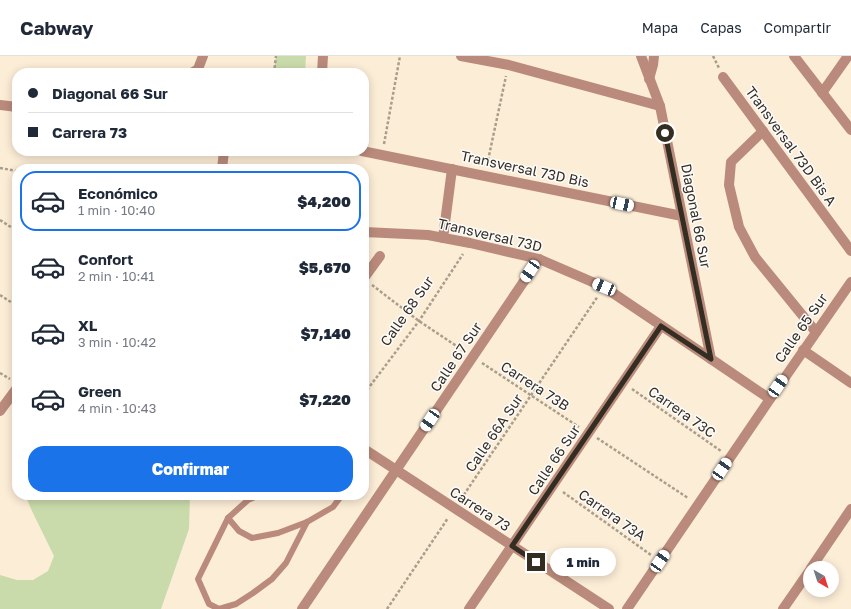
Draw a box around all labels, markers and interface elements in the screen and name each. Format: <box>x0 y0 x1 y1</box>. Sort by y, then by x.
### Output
text: Cabway <box>20 16 94 39</box>
text: Mapa <box>642 19 678 36</box>
text: Capas <box>700 19 742 36</box>
text: Compartir <box>764 19 831 36</box>
street label: Transversal 73D Bis A <box>742 83 841 209</box>
text: Diagonal 66 Sur <box>52 84 168 102</box>
text: Carrera 73 <box>52 123 127 141</box>
route start <box>656 124 674 142</box>
street label: Transversal 73D Bis <box>459 147 591 190</box>
street label: Diagonal 66 Sur <box>678 162 715 270</box>
icon: car <box>30 183 66 219</box>
text: Económico <box>78 184 158 202</box>
text: $4,200 <box>297 192 351 210</box>
car <box>609 196 635 212</box>
text: 1 min · 10:40 <box>78 202 155 218</box>
street label: Transversal 73D <box>436 214 544 255</box>
icon: car <box>30 249 66 285</box>
text: Confort <box>78 250 133 268</box>
text: $5,670 <box>299 258 351 276</box>
car <box>518 258 542 284</box>
text: 2 min · 10:41 <box>78 268 155 284</box>
street label: Calle 68 Sur <box>376 272 437 349</box>
car <box>591 277 617 297</box>
street label: Calle 65 Sur <box>770 289 831 366</box>
icon: car <box>30 315 66 351</box>
text: XL <box>78 316 97 334</box>
street label: Calle 67 Sur <box>426 318 485 395</box>
text: $7,140 <box>300 324 351 342</box>
text: 3 min · 10:42 <box>78 334 156 350</box>
street label: Carrera 73B <box>498 357 573 414</box>
car <box>766 373 790 399</box>
icon: car <box>30 381 66 417</box>
text: Green <box>78 382 121 400</box>
street label: Carrera 73C <box>645 382 719 441</box>
text: $7,220 <box>299 390 351 408</box>
street label: Calle 66A Sur <box>461 390 526 475</box>
text: 4 min · 10:43 <box>78 400 156 416</box>
car <box>418 407 442 433</box>
street label: Calle 66 Sur <box>524 421 584 498</box>
button: Confirmar <box>28 446 353 492</box>
car <box>710 456 734 482</box>
street label: Carrera 73 <box>447 483 514 534</box>
street label: Carrera 73A <box>575 485 650 544</box>
callout: 1 min <box>550 548 616 576</box>
car <box>648 548 672 574</box>
route end <box>527 553 545 571</box>
text: 1 min <box>566 554 600 570</box>
north arrow <box>803 561 839 597</box>
map controls <box>803 561 839 597</box>

